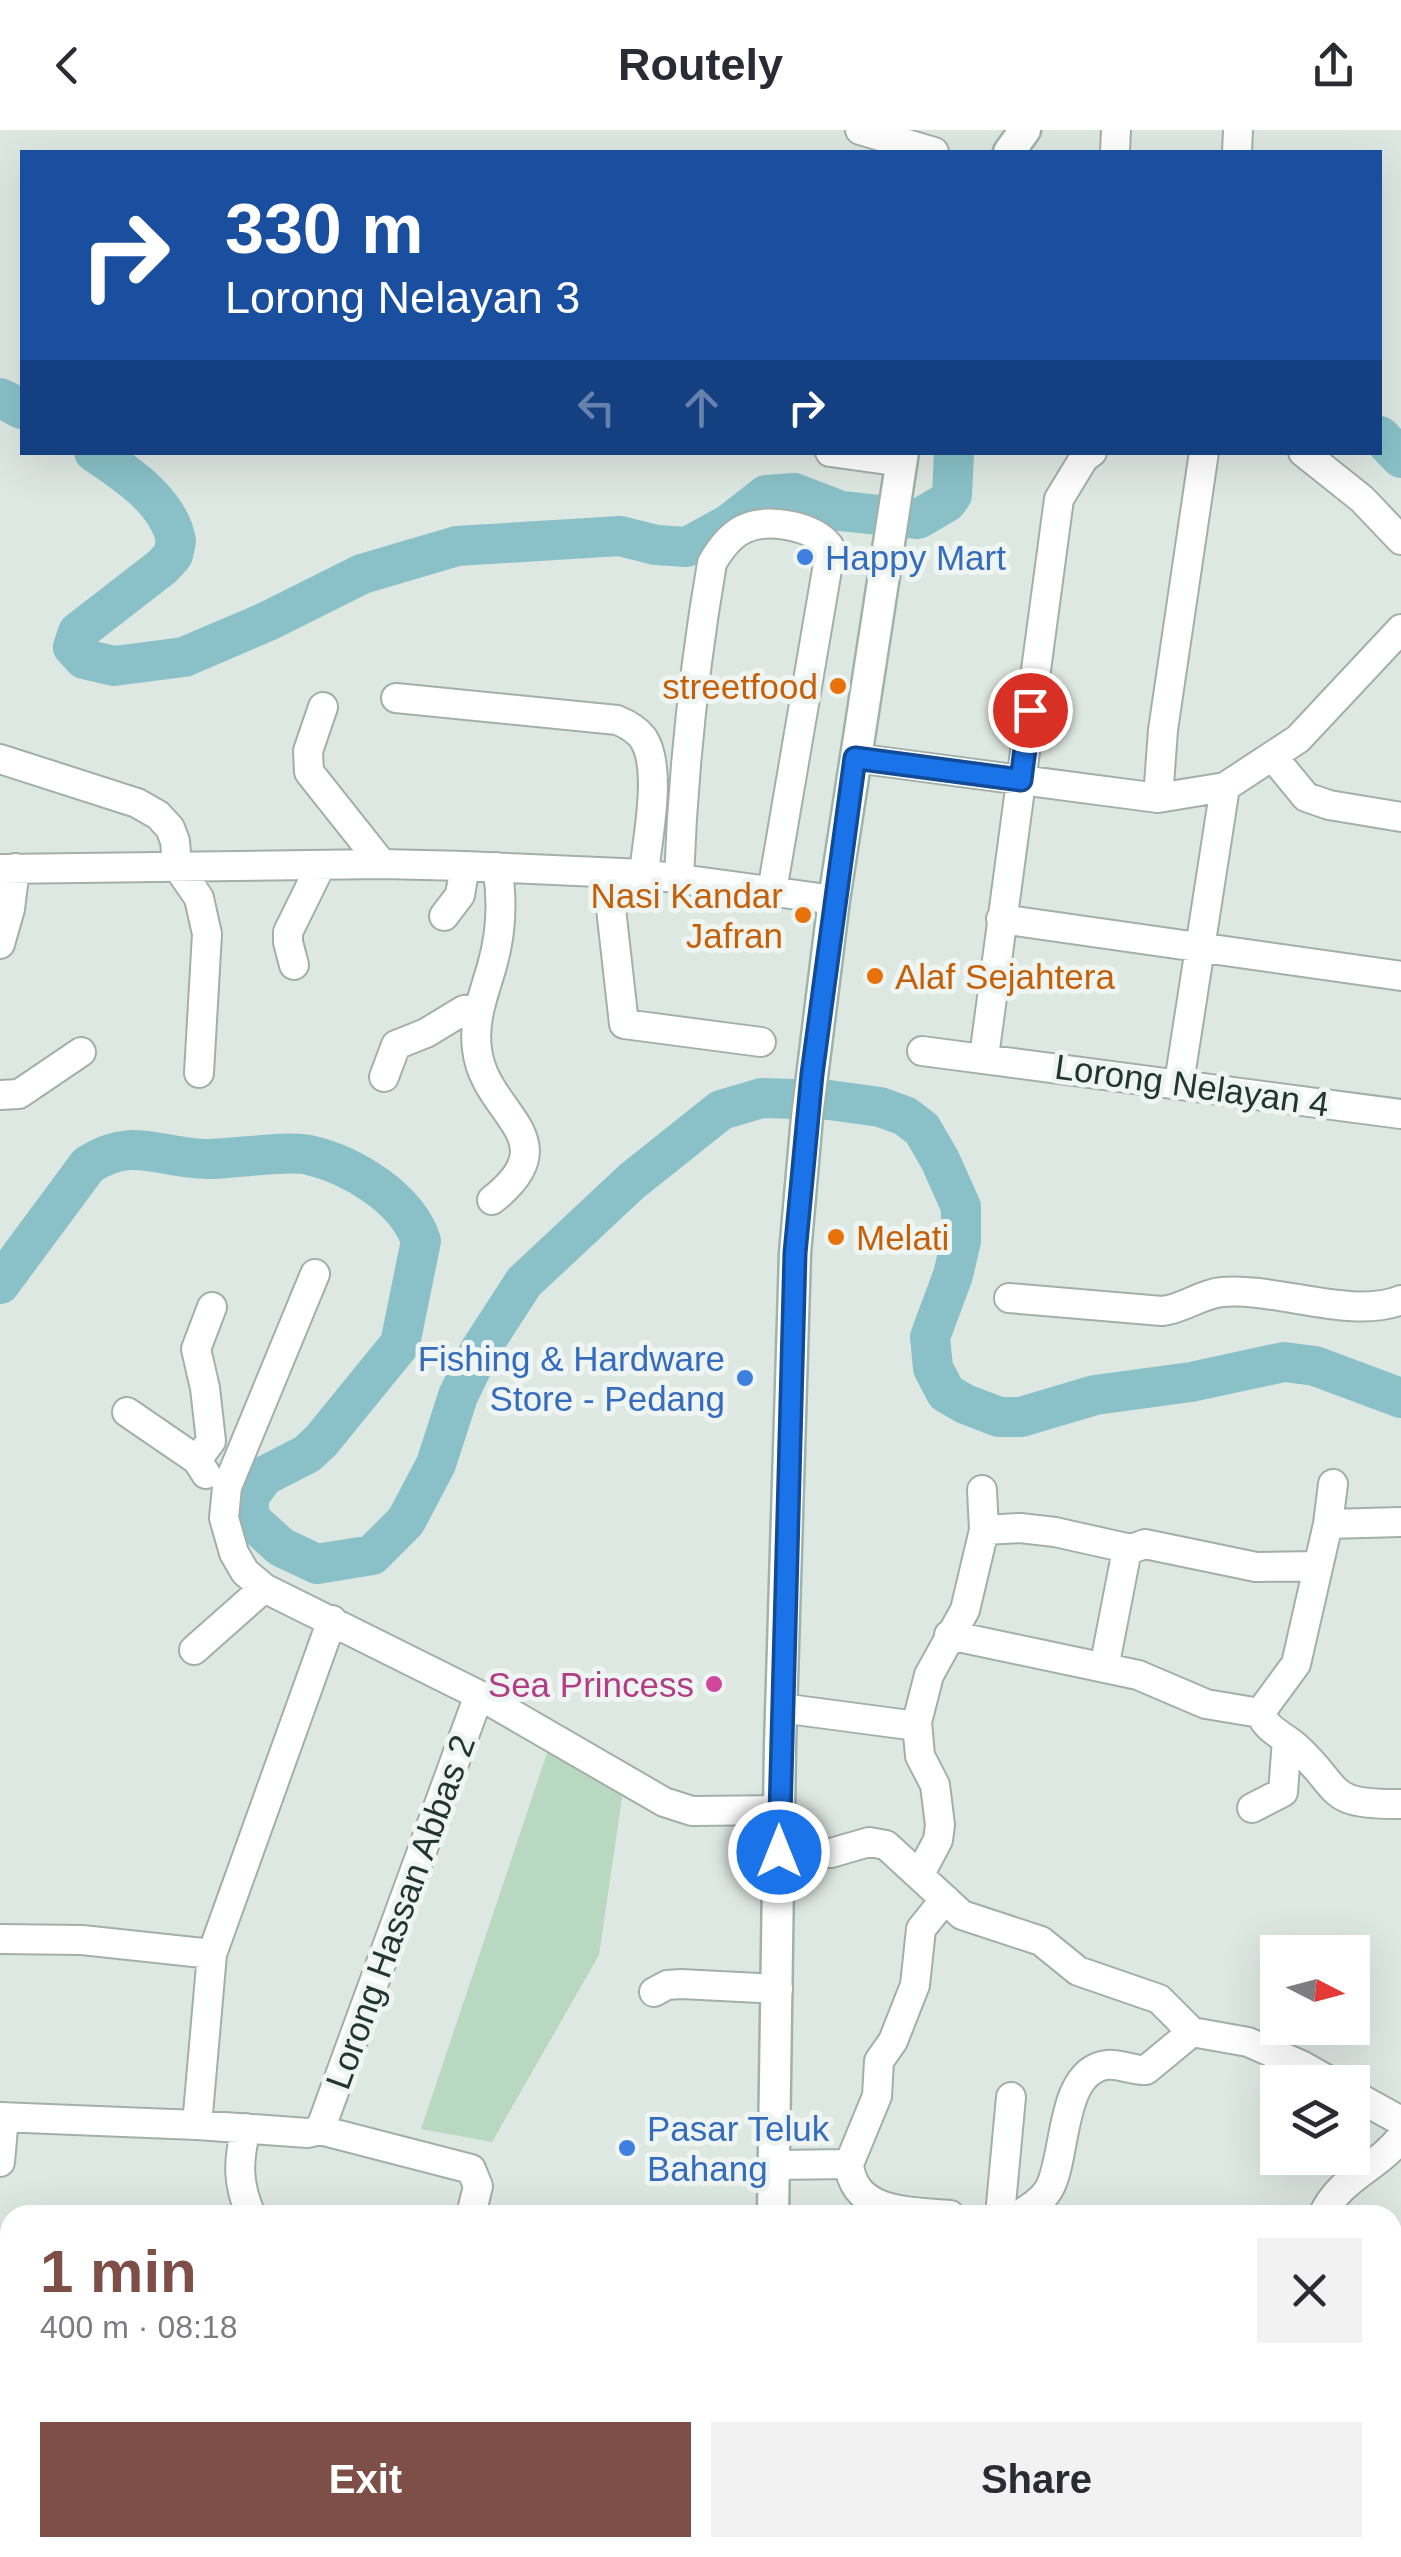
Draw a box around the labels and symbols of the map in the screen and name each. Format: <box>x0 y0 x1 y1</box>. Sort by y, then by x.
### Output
place label: Happy Mart <box>825 538 1006 577</box>
marker: Happy Mart <box>794 546 816 568</box>
place label: streetfood <box>662 667 818 706</box>
pin <box>988 668 1073 753</box>
marker: streetfood <box>827 675 849 697</box>
place label: Nasi Kandar Jafran <box>590 876 783 955</box>
marker: Nasi Kandar Jafran <box>792 904 814 926</box>
place label: Alaf Sejahtera <box>895 957 1115 996</box>
marker: Alaf Sejahtera <box>864 965 886 987</box>
street label: Lorong Nelayan 4 <box>1052 1046 1332 1124</box>
place label: Melati <box>856 1218 949 1257</box>
marker: Melati <box>825 1226 847 1248</box>
place label: Fishing & Hardware Store - Pedang <box>418 1339 725 1418</box>
marker: Fishing & Hardware Store - Pedang <box>734 1367 756 1389</box>
place label: Sea Princess <box>488 1665 694 1704</box>
marker: Sea Princess <box>703 1673 725 1695</box>
street label: Lorong Hassan Abbas 2 <box>318 1730 482 2094</box>
position arrow <box>727 1800 831 1904</box>
north arrow <box>1260 1935 1370 2045</box>
place label: Pasar Teluk Bahang <box>647 2109 830 2188</box>
marker: Pasar Teluk Bahang <box>616 2137 638 2159</box>

